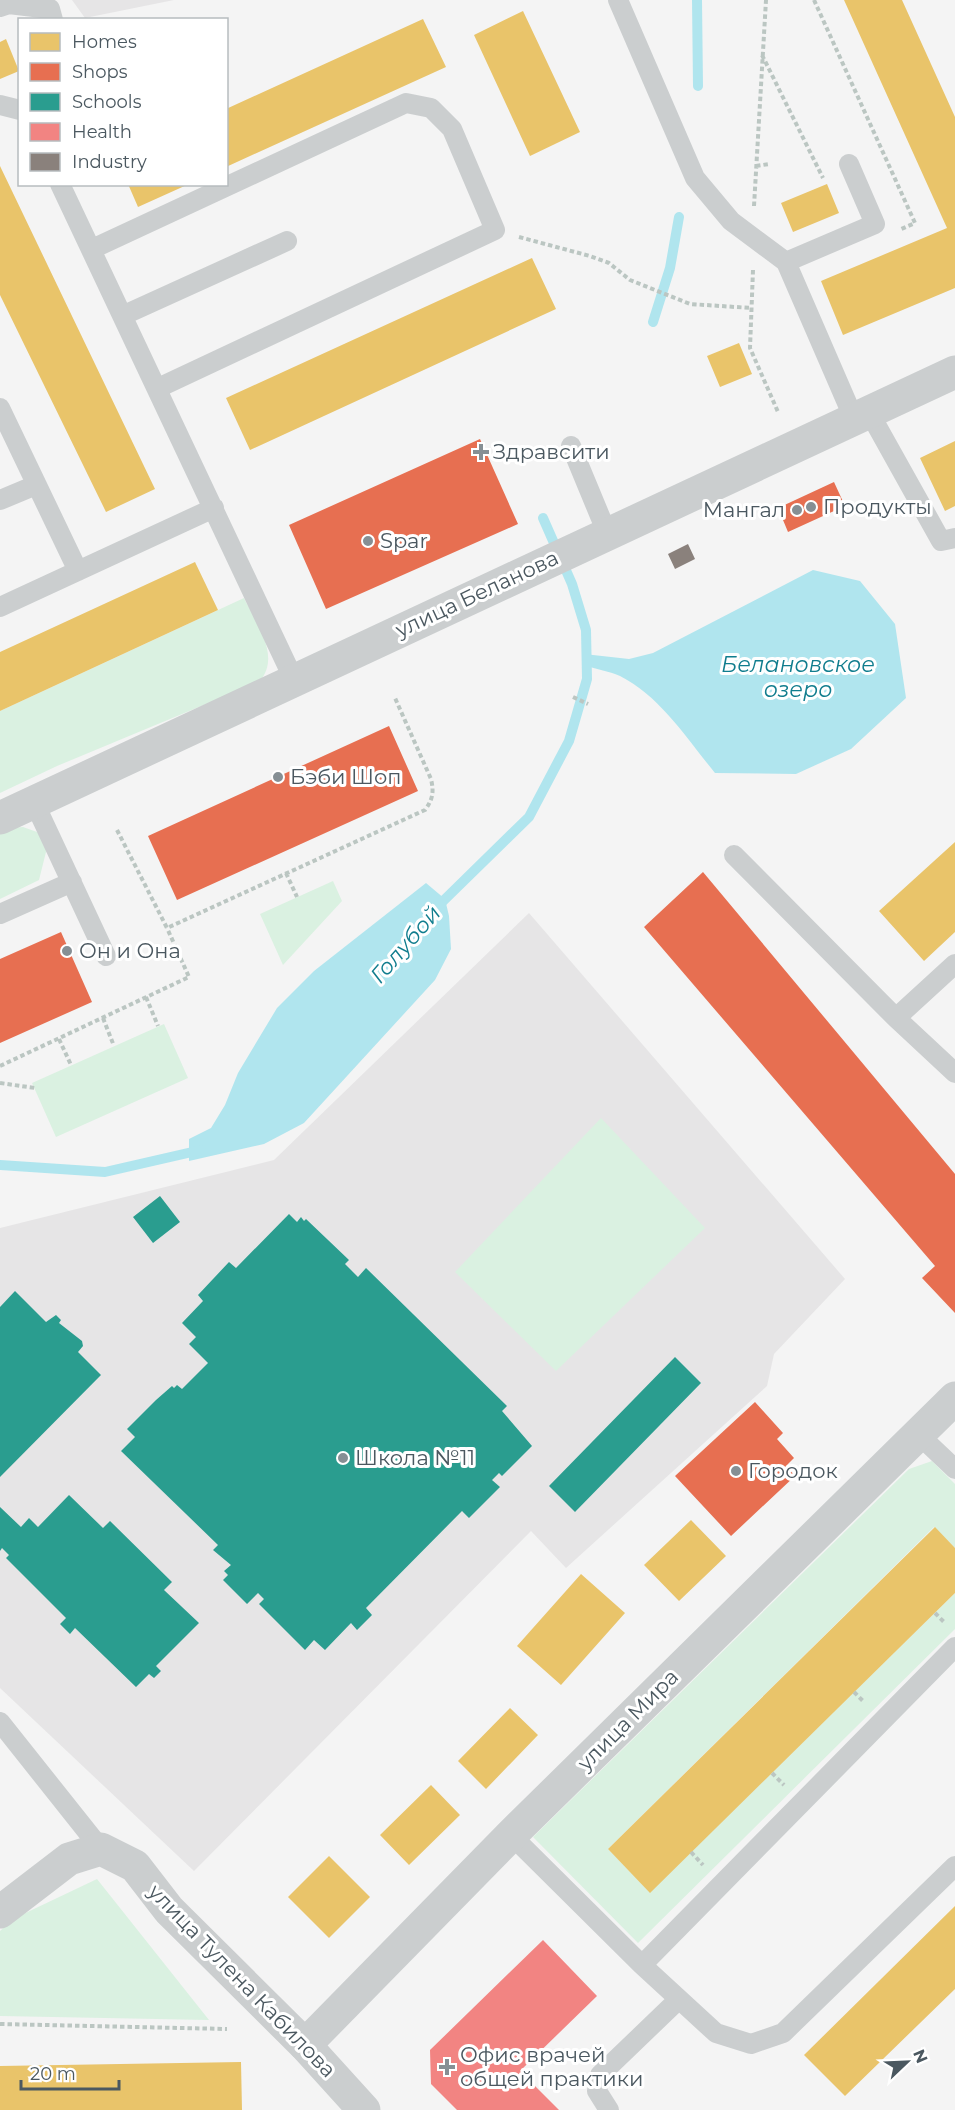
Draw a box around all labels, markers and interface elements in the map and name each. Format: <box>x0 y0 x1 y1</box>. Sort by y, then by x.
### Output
legend <box>18 18 228 186</box>
text: Homes <box>72 31 137 53</box>
text: Shops <box>72 61 128 83</box>
text: Schools <box>72 91 142 113</box>
text: Health <box>72 121 132 143</box>
text: Industry <box>72 151 147 173</box>
place label: Здравсити <box>493 439 610 464</box>
marker: Здравсити <box>474 445 488 459</box>
place label: Продукты <box>823 494 932 519</box>
place label: Мангал <box>703 497 785 522</box>
marker: Продукты <box>804 500 818 514</box>
marker: Мангал <box>790 503 804 517</box>
place label: Spar <box>380 528 428 553</box>
marker: Spar <box>361 534 375 548</box>
street label: улица Беланова <box>390 545 562 643</box>
water label: Белановское озеро <box>721 651 875 703</box>
place label: Бэби Шоп <box>290 764 402 789</box>
marker: Бэби Шоп <box>271 770 285 784</box>
water label: Голубой <box>364 900 446 989</box>
place label: Он и Она <box>79 938 181 963</box>
marker: Он и Она <box>60 944 74 958</box>
place label: Школа №11 <box>355 1445 475 1470</box>
marker: Школа №11 <box>336 1451 350 1465</box>
place label: Городок <box>748 1458 838 1483</box>
marker: Городок <box>729 1464 743 1478</box>
street label: улица Мира <box>571 1664 683 1776</box>
street label: улица Тулена Кабилова <box>143 1878 341 2082</box>
north arrow <box>877 2032 937 2092</box>
place label: Офис врачей общей практики <box>460 2042 643 2091</box>
text: N <box>909 2047 932 2066</box>
scale bar <box>21 2053 118 2091</box>
marker: Офис врачей общей практики <box>438 2058 456 2076</box>
text: 20 m <box>30 2063 76 2085</box>

